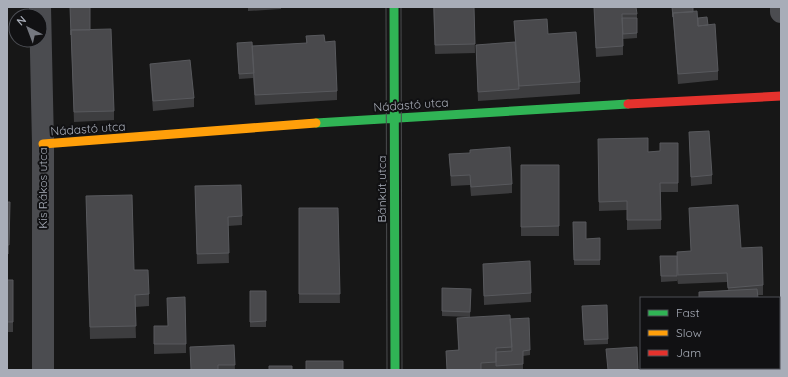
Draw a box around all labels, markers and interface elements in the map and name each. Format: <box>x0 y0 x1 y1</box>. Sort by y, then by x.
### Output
north arrow <box>8 8 48 48</box>
text: N <box>14 13 29 28</box>
street label: Nádastó utca <box>373 94 449 115</box>
street label: Nádastó utca <box>50 118 126 139</box>
street label: Kis Rákos utca <box>35 147 50 229</box>
street label: Bánkút utca <box>374 156 389 222</box>
legend <box>640 297 780 369</box>
text: Fast <box>676 305 700 320</box>
text: Slow <box>676 325 702 340</box>
text: Jam <box>676 345 701 360</box>

